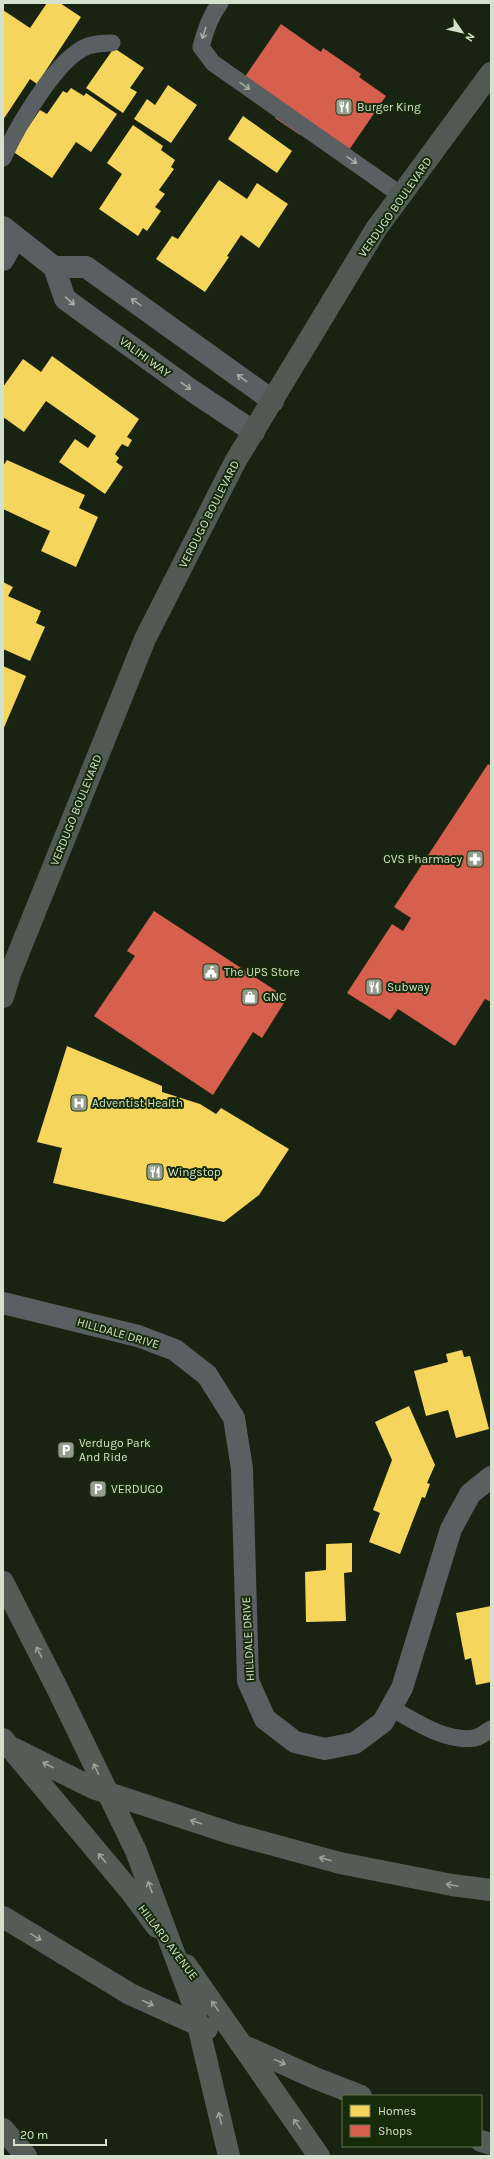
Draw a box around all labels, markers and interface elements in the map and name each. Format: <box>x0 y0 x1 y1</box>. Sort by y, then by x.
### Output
north arrow <box>442 12 482 52</box>
one-way arrow <box>200 27 208 39</box>
text: N <box>462 30 477 44</box>
one-way arrow <box>239 82 250 90</box>
restaurant icon: Burger King <box>334 97 354 117</box>
place label: Burger King <box>357 100 421 114</box>
street label: VERDUGO BOULEVARD <box>355 154 435 260</box>
one-way arrow <box>346 156 357 164</box>
one-way arrow <box>64 297 75 306</box>
one-way arrow <box>131 298 142 306</box>
street label: VALIHI WAY <box>117 334 174 381</box>
one-way arrow <box>237 374 248 382</box>
one-way arrow <box>180 382 191 390</box>
street label: VERDUGO BOULEVARD <box>176 458 242 570</box>
street label: VERDUGO BOULEVARD <box>47 752 105 868</box>
pharmacy icon: CVS Pharmacy <box>465 849 485 869</box>
place label: CVS Pharmacy <box>383 852 462 866</box>
public building icon: The UPS Store <box>201 962 221 982</box>
place label: The UPS Store <box>224 965 300 979</box>
restaurant icon: Subway <box>364 977 384 997</box>
place label: Subway <box>387 980 430 994</box>
shop icon: GNC <box>240 987 260 1007</box>
place label: GNC <box>263 990 286 1004</box>
hospital icon: Adventist Health <box>69 1093 89 1113</box>
place label: Adventist Health <box>92 1096 183 1110</box>
restaurant icon: Wingstop <box>145 1162 165 1182</box>
place label: Wingstop <box>168 1165 221 1179</box>
street label: HILLDALE DRIVE <box>75 1315 161 1351</box>
place label: Verdugo Park And Ride <box>79 1436 151 1464</box>
parking icon: Verdugo Park And Ride <box>56 1440 76 1460</box>
parking icon: VERDUGO <box>88 1479 108 1499</box>
place label: VERDUGO <box>111 1482 163 1496</box>
street label: HILLDALE DRIVE <box>239 1596 257 1682</box>
one-way arrow <box>35 1646 42 1658</box>
one-way arrow <box>43 1761 55 1769</box>
one-way arrow <box>92 1763 100 1775</box>
one-way arrow <box>190 1817 202 1825</box>
one-way arrow <box>98 1852 107 1863</box>
one-way arrow <box>319 1854 332 1862</box>
one-way arrow <box>145 1881 153 1893</box>
one-way arrow <box>446 1881 459 1889</box>
street label: HILLARD AVENUE <box>135 1902 201 1982</box>
one-way arrow <box>30 1934 42 1942</box>
one-way arrow <box>142 2000 154 2007</box>
one-way arrow <box>211 2000 219 2011</box>
one-way arrow <box>273 2059 285 2066</box>
legend <box>342 2095 482 2147</box>
text: Homes <box>378 2104 416 2118</box>
one-way arrow <box>216 2112 224 2125</box>
one-way arrow <box>293 2119 301 2130</box>
scale bar <box>14 2121 106 2147</box>
text: Shops <box>378 2124 412 2138</box>
text: 20 m <box>20 2128 48 2142</box>

